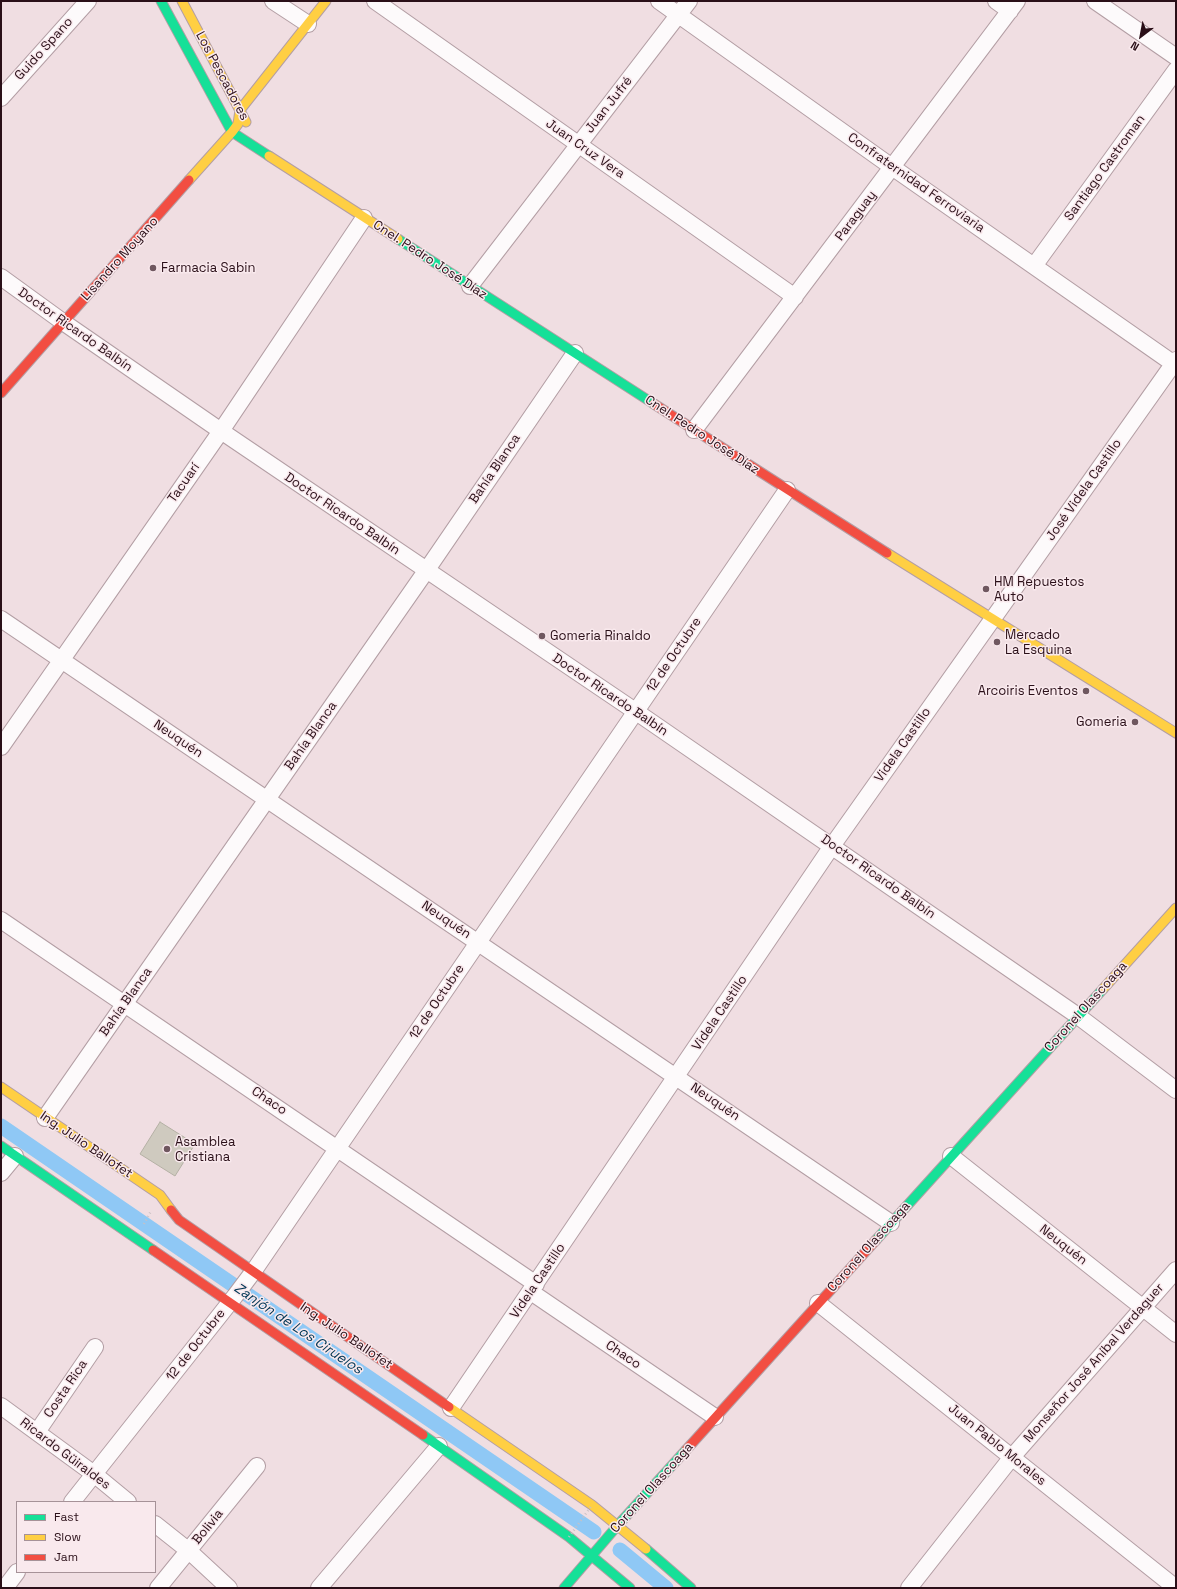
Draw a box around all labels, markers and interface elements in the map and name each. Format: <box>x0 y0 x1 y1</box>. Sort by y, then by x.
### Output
street label: Guido Spano <box>12 14 76 84</box>
north arrow <box>1121 16 1161 56</box>
street label: Los Pescadores <box>192 29 252 123</box>
text: N <box>1128 38 1141 54</box>
street label: Juan Jufré <box>582 74 636 136</box>
street label: Santiago Castroman <box>1061 112 1149 224</box>
street label: Juan Cruz Vera <box>542 116 628 182</box>
street label: Confraternidad Ferroviaria <box>844 130 988 236</box>
street label: Paraguay <box>832 188 880 244</box>
street label: Lisandro Moyano <box>78 214 162 304</box>
street label: Cnel. Pedro José Díaz <box>370 217 490 303</box>
place label: Farmacia Sabin <box>161 260 256 276</box>
marker: Farmacia Sabin <box>148 263 158 273</box>
street label: Doctor Ricardo Balbín <box>15 285 135 375</box>
street label: Cnel. Pedro José Díaz <box>642 392 762 478</box>
street label: Bahía Blanca <box>466 431 524 507</box>
street label: José Videla Castillo <box>1043 436 1125 544</box>
street label: Tacuarí <box>165 460 203 506</box>
street label: Doctor Ricardo Balbín <box>281 470 403 558</box>
place label: HM Repuestos Auto <box>994 574 1084 605</box>
marker: HM Repuestos Auto <box>981 584 991 594</box>
street label: 12 de Octubre <box>643 615 705 695</box>
place label: Mercado La Esquina <box>1005 627 1072 658</box>
place label: Gomeria Rinaldo <box>550 628 651 644</box>
marker: Gomeria Rinaldo <box>537 631 547 641</box>
marker: Mercado La Esquina <box>992 637 1002 647</box>
street label: Doctor Ricardo Balbín <box>549 651 671 739</box>
place label: Arcoiris Eventos <box>978 683 1078 699</box>
marker: Arcoiris Eventos <box>1081 686 1091 696</box>
street label: Bahía Blanca <box>282 699 340 773</box>
street label: Videla Castillo <box>872 705 934 785</box>
place label: Gomeria <box>1076 714 1127 730</box>
street label: Neuquén <box>150 717 206 761</box>
marker: Gomeria <box>1130 717 1140 727</box>
street label: Doctor Ricardo Balbín <box>818 832 938 922</box>
street label: Neuquén <box>418 898 474 942</box>
street label: Coronel Olascoaga <box>1041 959 1131 1055</box>
street label: 12 de Octubre <box>406 962 468 1042</box>
street label: Bahía Blanca <box>97 965 155 1039</box>
street label: Videla Castillo <box>689 972 751 1054</box>
street label: Neuquén <box>687 1080 743 1124</box>
street label: Chaco <box>248 1084 290 1118</box>
street label: Ing. Julio Ballofet <box>37 1108 135 1182</box>
place label: Asamblea Cristiana <box>175 1134 235 1165</box>
marker: Asamblea Cristiana <box>162 1144 172 1154</box>
street label: Coronel Olascoaga <box>824 1199 914 1295</box>
street label: Neuquén <box>1036 1222 1090 1268</box>
street label: Videla Castillo <box>507 1240 569 1322</box>
water label: Zanjón de Los Ciruelos <box>231 1280 365 1378</box>
street label: Monseñor José Aníbal Verdaguer <box>1021 1280 1167 1446</box>
street label: Ing. Julio Ballofet <box>297 1299 395 1373</box>
street label: 12 de Octubre <box>163 1306 229 1384</box>
street label: Chaco <box>602 1338 644 1372</box>
street label: Costa Rica <box>41 1357 91 1421</box>
street label: Juan Pablo Morales <box>945 1401 1049 1489</box>
street label: Ricardo Güiraldes <box>17 1415 113 1493</box>
street label: Coronel Olascoaga <box>607 1440 697 1536</box>
legend <box>16 1501 156 1573</box>
street label: Bolivia <box>189 1506 227 1548</box>
text: Fast <box>54 1509 79 1525</box>
text: Slow <box>54 1529 81 1545</box>
text: Jam <box>54 1549 78 1565</box>

